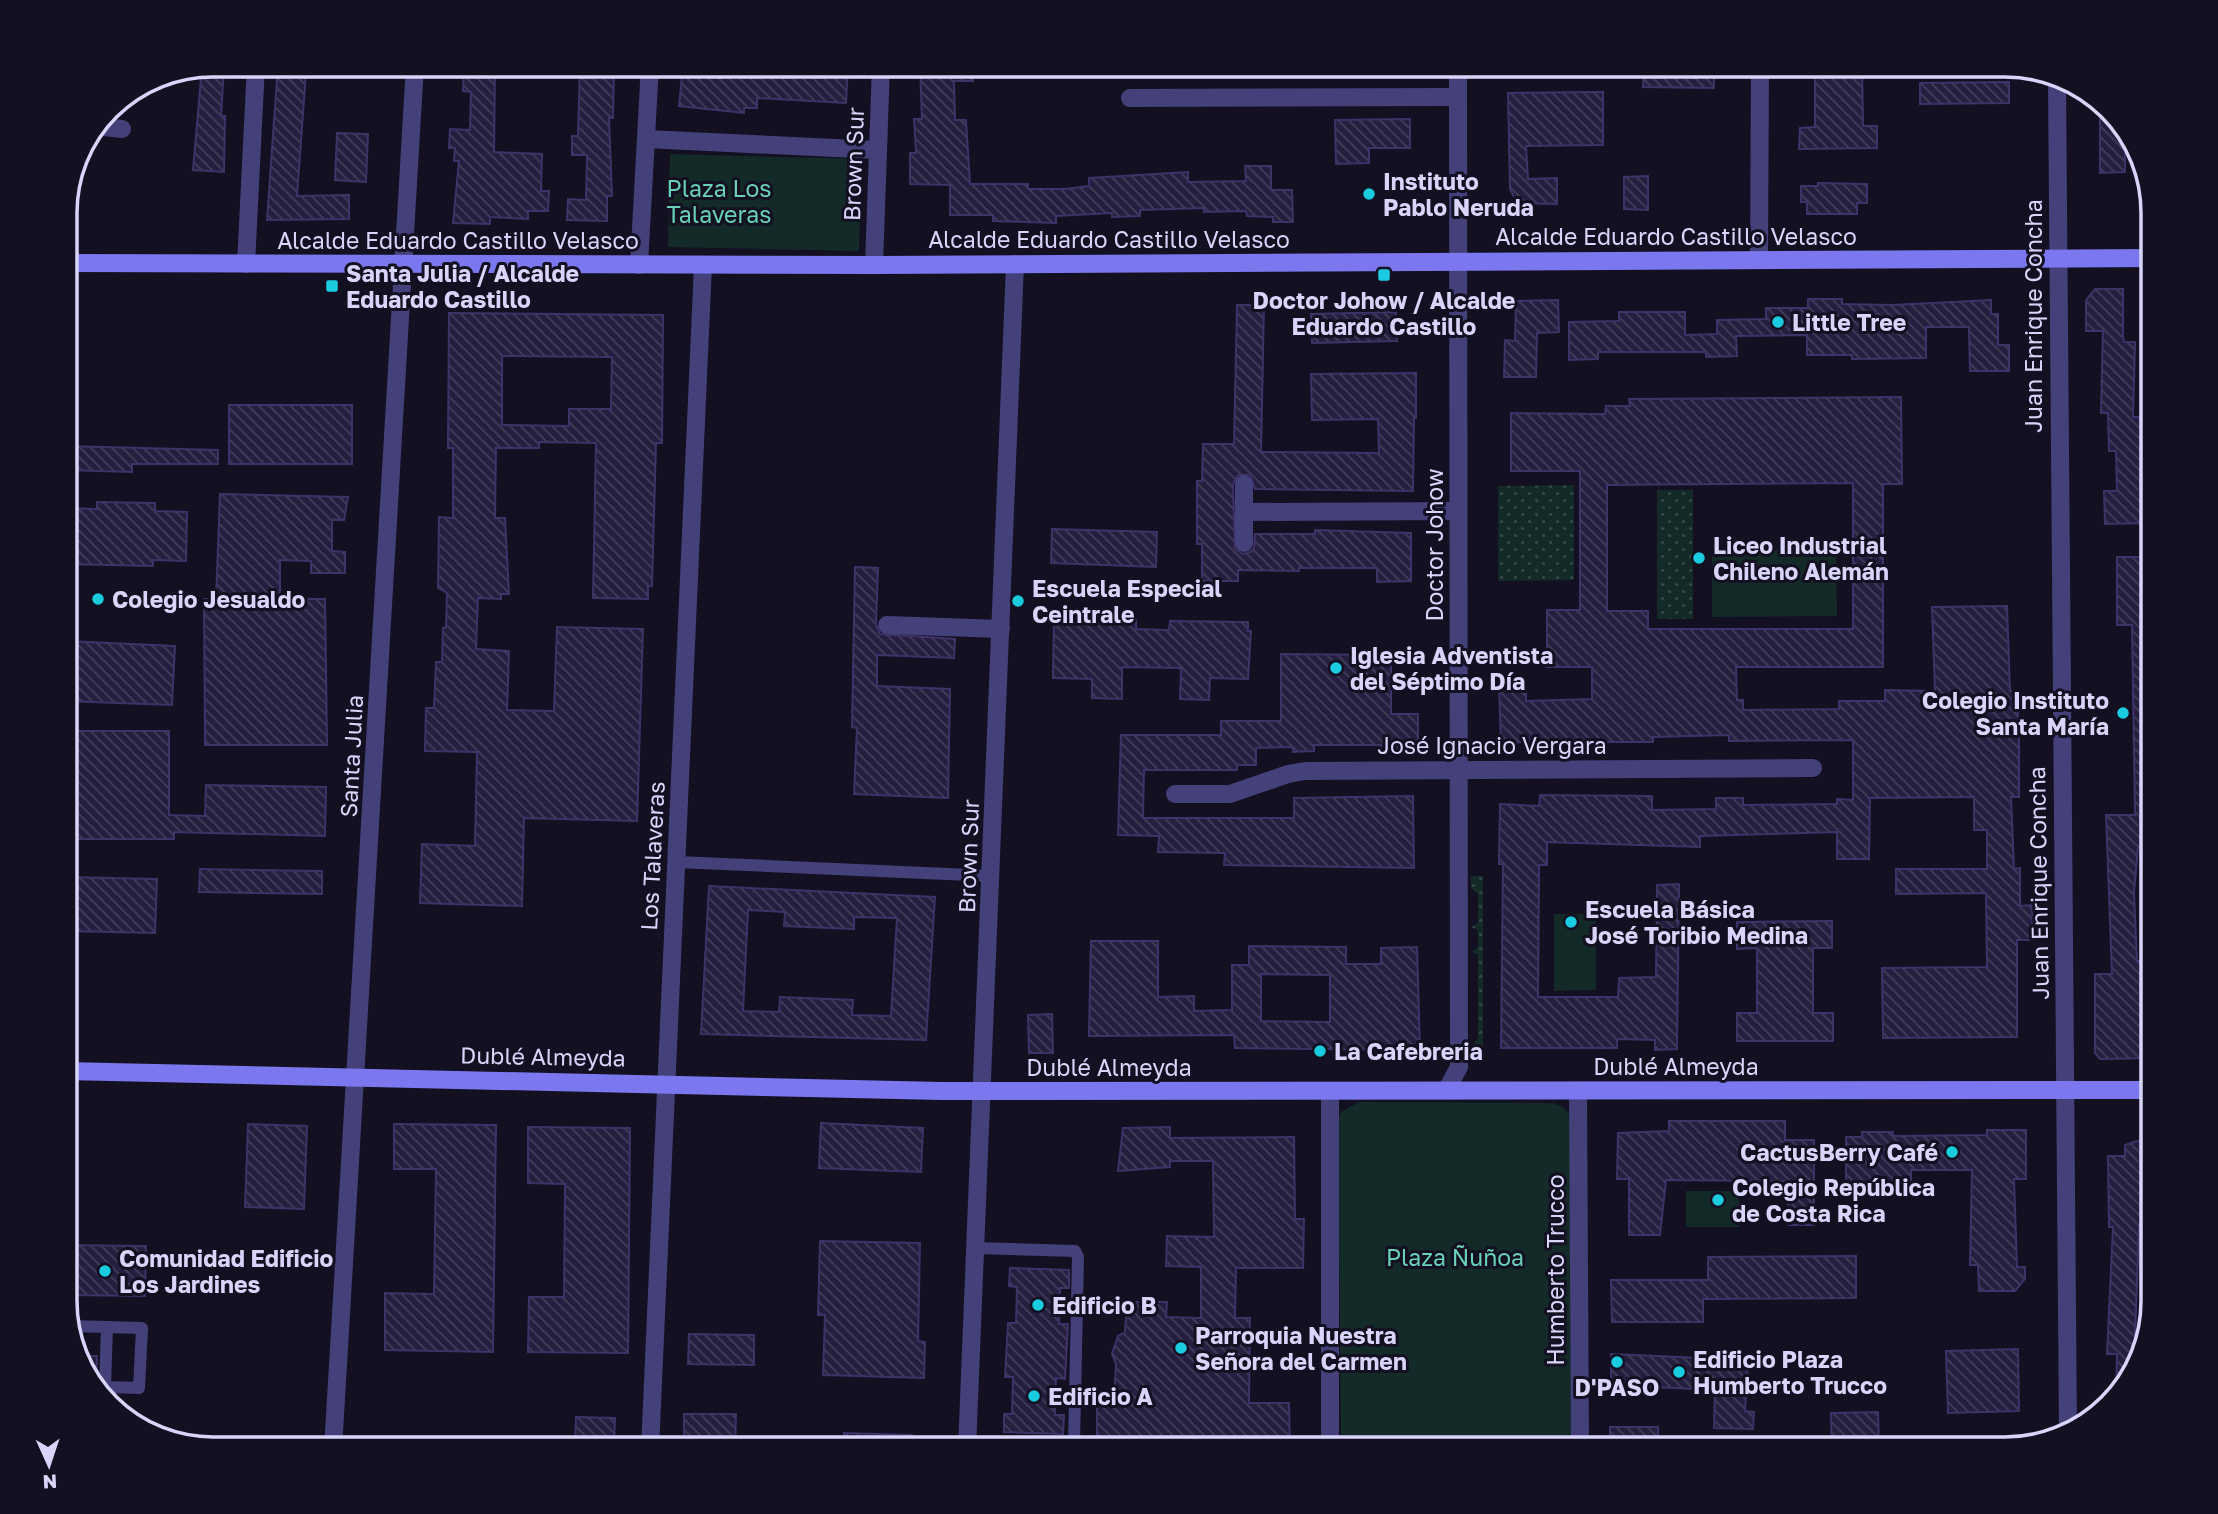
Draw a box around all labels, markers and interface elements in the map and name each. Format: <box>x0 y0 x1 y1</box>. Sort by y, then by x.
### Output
street label: Brown Sur <box>837 107 869 221</box>
place label: Instituto Pablo Neruda <box>1383 167 1534 221</box>
park label: Plaza Los Talaveras <box>667 174 771 228</box>
marker: Instituto Pablo Neruda <box>1361 186 1377 202</box>
street label: Juan Enrique Concha <box>2019 199 2047 433</box>
street label: Alcalde Eduardo Castillo Velasco <box>1495 222 1857 250</box>
street label: Alcalde Eduardo Castillo Velasco <box>928 225 1290 253</box>
street label: Alcalde Eduardo Castillo Velasco <box>277 226 639 254</box>
place label: Santa Julia / Alcalde Eduardo Castillo <box>346 259 579 313</box>
marker: Doctor Johow / Alcalde Eduardo Castillo <box>1376 267 1392 283</box>
marker: Santa Julia / Alcalde Eduardo Castillo <box>324 278 340 294</box>
place label: Doctor Johow / Alcalde Eduardo Castillo <box>1253 286 1515 340</box>
place label: Little Tree <box>1792 308 1906 336</box>
marker: Little Tree <box>1770 314 1786 330</box>
street label: Doctor Johow <box>1420 468 1448 622</box>
place label: Liceo Industrial Chileno Alemán <box>1713 531 1889 585</box>
marker: Liceo Industrial Chileno Alemán <box>1691 550 1707 566</box>
place label: Escuela Especial Ceintrale <box>1032 574 1222 628</box>
place label: Colegio Jesualdo <box>112 585 306 613</box>
marker: Colegio Jesualdo <box>90 591 106 607</box>
marker: Escuela Especial Ceintrale <box>1010 593 1026 609</box>
place label: Iglesia Adventista del Séptimo Día <box>1350 641 1553 695</box>
marker: Iglesia Adventista del Séptimo Día <box>1328 660 1344 676</box>
place label: Colegio Instituto Santa María <box>1922 686 2109 740</box>
street label: Santa Julia <box>334 694 368 818</box>
marker: Colegio Instituto Santa María <box>2115 705 2131 721</box>
street label: José Ignacio Vergara <box>1377 731 1607 759</box>
street label: Juan Enrique Concha <box>2022 766 2054 1000</box>
street label: Los Talaveras <box>634 781 670 931</box>
street label: Brown Sur <box>952 799 984 913</box>
place label: Escuela Básica José Toribio Medina <box>1585 895 1808 949</box>
marker: Escuela Básica José Toribio Medina <box>1563 914 1579 930</box>
place label: La Cafebreria <box>1334 1037 1483 1065</box>
street label: Dublé Almeyda <box>460 1041 626 1071</box>
marker: La Cafebreria <box>1312 1043 1328 1059</box>
street label: Dublé Almeyda <box>1593 1052 1759 1080</box>
street label: Dublé Almeyda <box>1026 1053 1192 1081</box>
place label: CactusBerry Café <box>1740 1138 1938 1166</box>
marker: CactusBerry Café <box>1944 1144 1960 1160</box>
place label: Colegio República de Costa Rica <box>1732 1173 1935 1227</box>
street label: Humberto Trucco <box>1541 1174 1569 1366</box>
marker: Colegio República de Costa Rica <box>1710 1192 1726 1208</box>
park label: Plaza Ñuñoa <box>1386 1243 1524 1271</box>
place label: Comunidad Edificio Los Jardines <box>119 1244 333 1298</box>
marker: Comunidad Edificio Los Jardines <box>97 1263 113 1279</box>
place label: Edificio B <box>1052 1291 1157 1319</box>
marker: Edificio B <box>1030 1297 1046 1313</box>
place label: Parroquia Nuestra Señora del Carmen <box>1195 1321 1407 1375</box>
marker: Parroquia Nuestra Señora del Carmen <box>1173 1340 1189 1356</box>
place label: Edificio Plaza Humberto Trucco <box>1693 1345 1887 1399</box>
marker: D'PASO <box>1609 1354 1625 1370</box>
marker: Edificio Plaza Humberto Trucco <box>1671 1364 1687 1380</box>
place label: D'PASO <box>1574 1373 1660 1401</box>
place label: Edificio A <box>1048 1382 1153 1410</box>
marker: Edificio A <box>1026 1388 1042 1404</box>
north arrow <box>14 1430 84 1500</box>
text: N <box>42 1471 58 1494</box>

